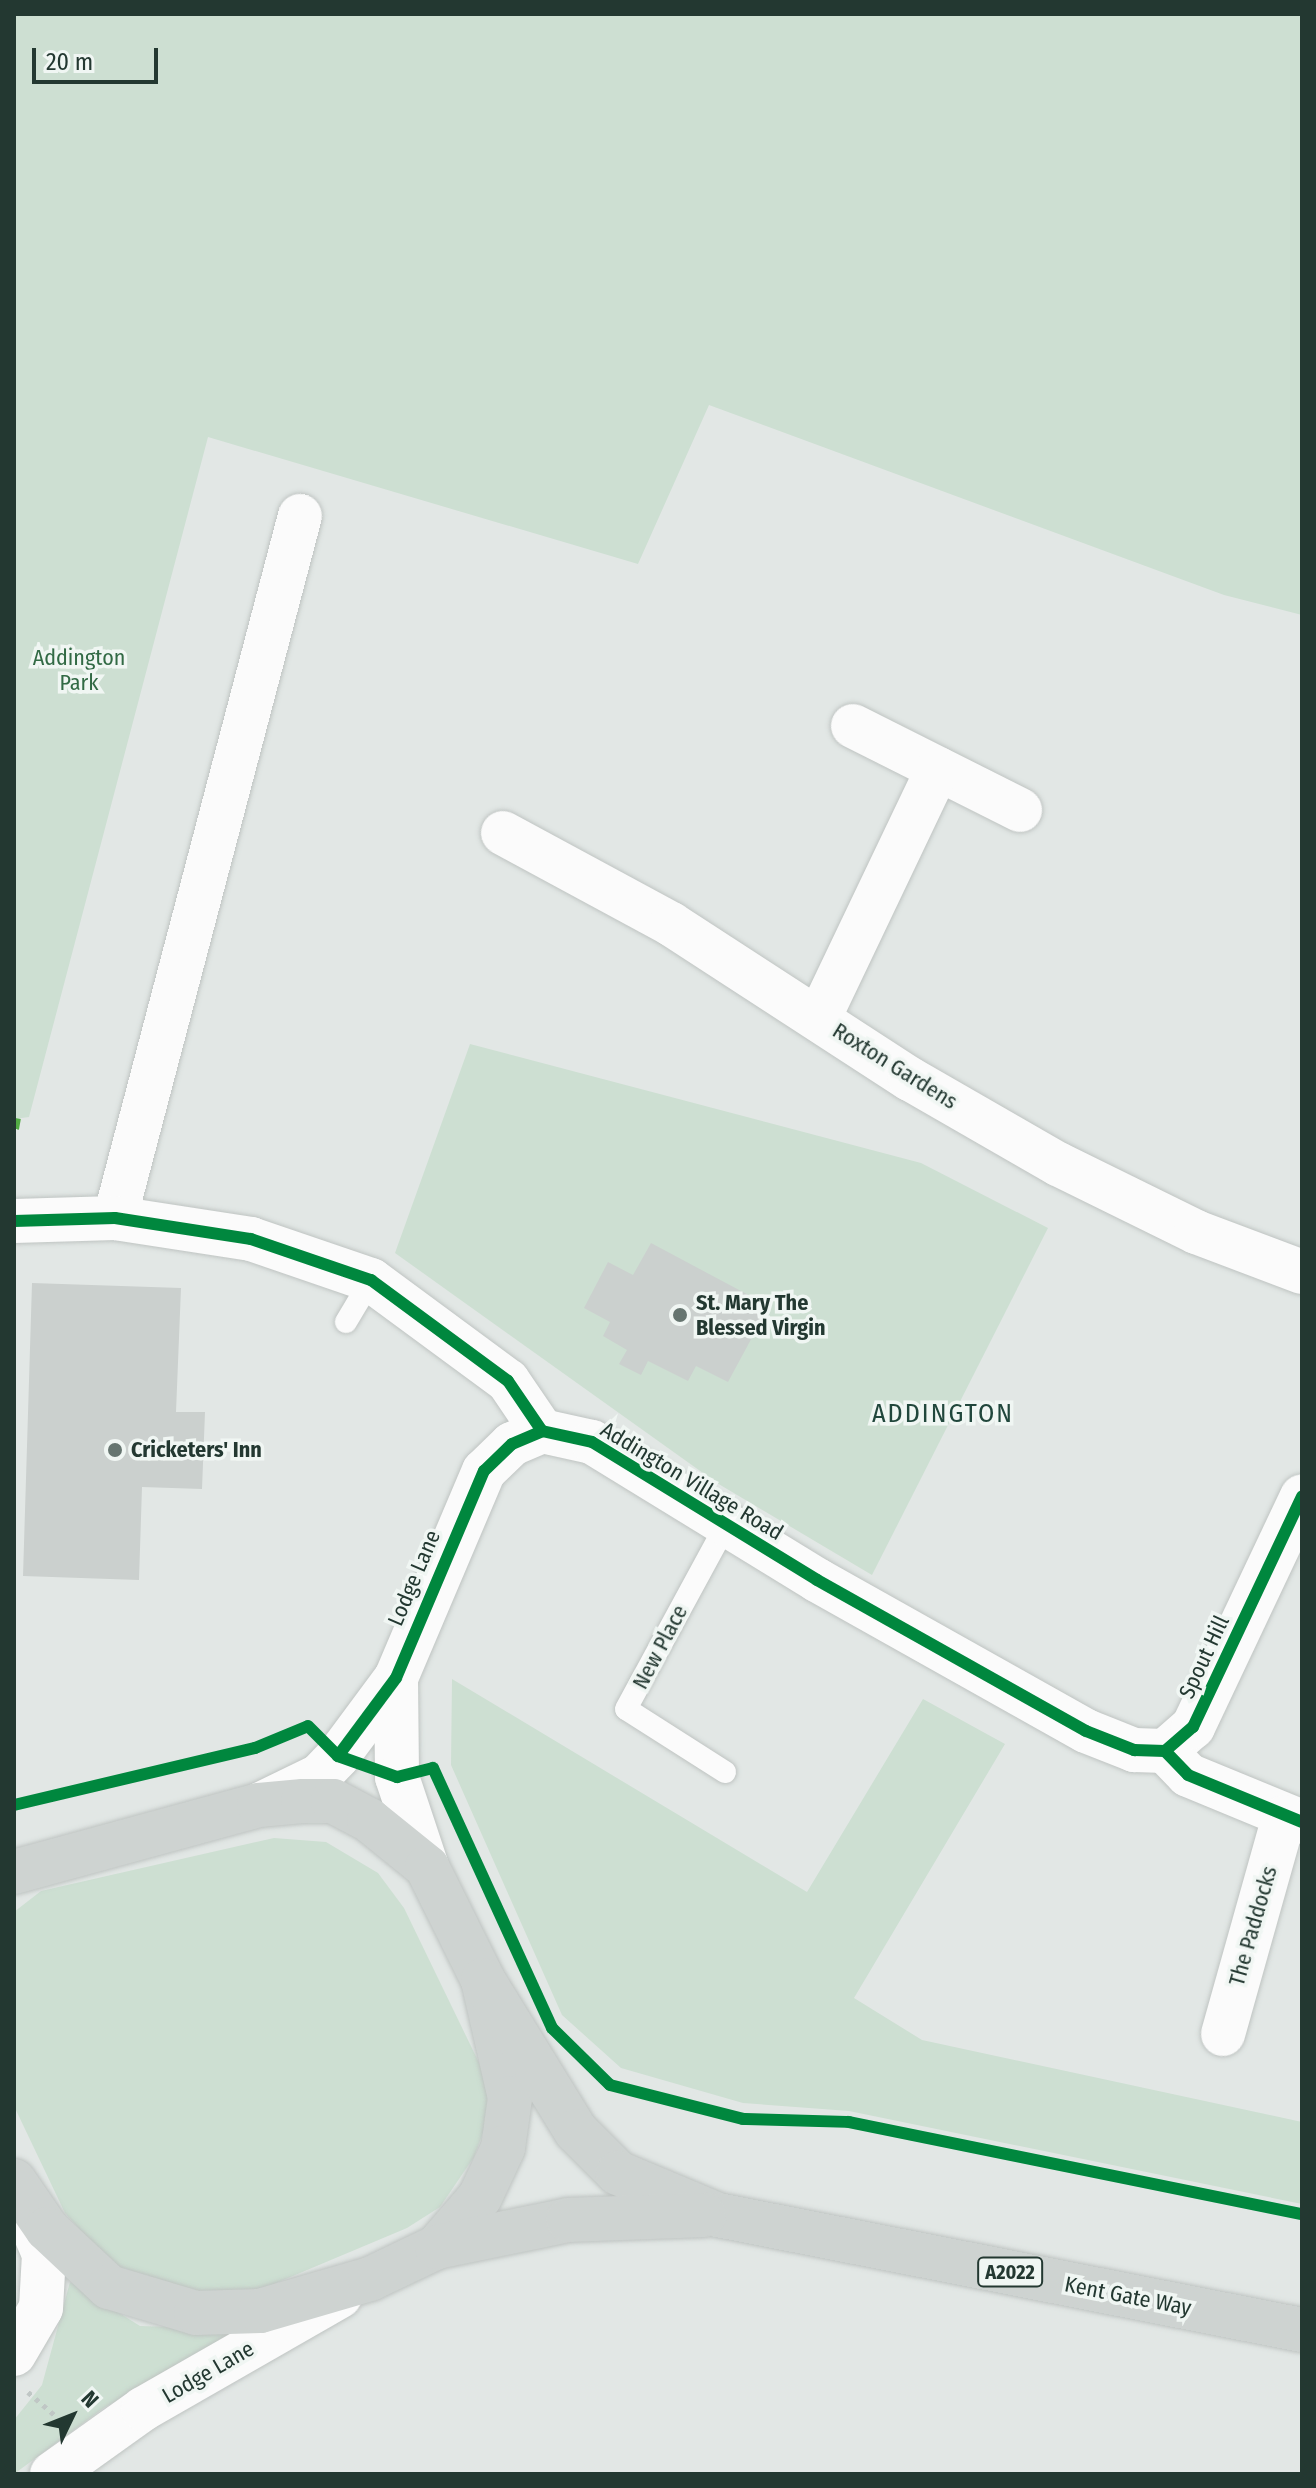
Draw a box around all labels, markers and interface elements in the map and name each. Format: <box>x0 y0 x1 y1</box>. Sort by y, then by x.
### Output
scale bar <box>36 32 162 82</box>
text: 20 m <box>46 48 93 76</box>
park label: Addington Park <box>33 644 125 696</box>
street label: Roxton Gardens <box>828 1017 962 1115</box>
place label: St. Mary The Blessed Virgin <box>696 1289 825 1340</box>
marker: St. Mary The Blessed Virgin <box>671 1306 689 1324</box>
district label: ADDINGTON <box>872 1398 1014 1430</box>
street label: Addington Village Road <box>596 1416 788 1546</box>
place label: Cricketers' Inn <box>131 1437 262 1463</box>
marker: Cricketers' Inn <box>106 1441 124 1459</box>
street label: Lodge Lane <box>382 1526 446 1630</box>
street label: New Place <box>627 1600 693 1694</box>
street label: Spout Hill <box>1173 1611 1235 1703</box>
street label: The Paddocks <box>1223 1863 1283 1989</box>
road number: A2022 <box>976 2256 1044 2288</box>
street label: Kent Gate Way <box>1062 2271 1194 2321</box>
street label: Lodge Lane <box>157 2335 259 2409</box>
north arrow <box>32 2376 112 2456</box>
text: N <box>76 2385 104 2413</box>

